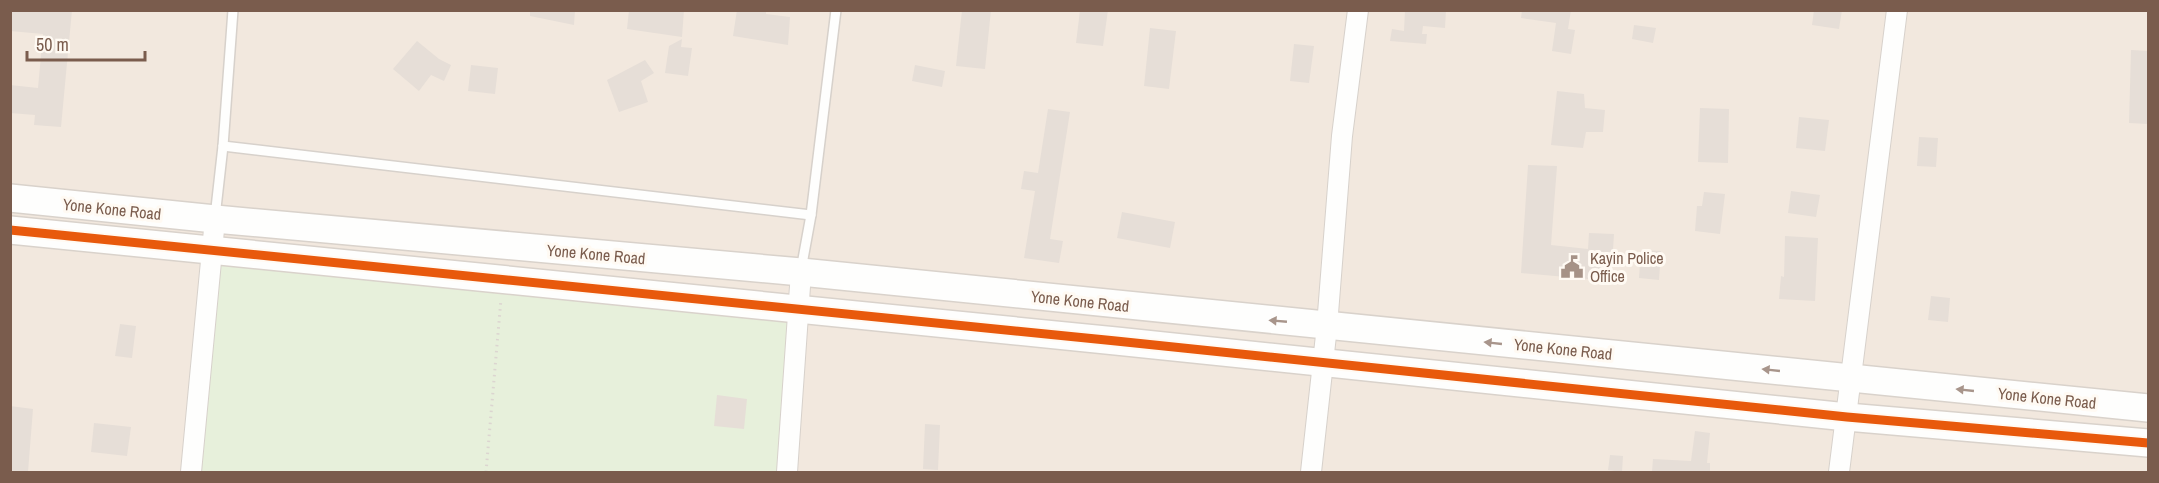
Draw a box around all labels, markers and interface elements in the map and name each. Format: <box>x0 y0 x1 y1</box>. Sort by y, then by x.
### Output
scale bar <box>27 24 146 62</box>
text: 50 m <box>36 32 69 57</box>
street label: Yone Kone Road <box>62 193 162 225</box>
street label: Yone Kone Road <box>546 239 646 269</box>
place label: Kayin Police Office <box>1590 247 1664 287</box>
public building icon: Kayin Police Office <box>1559 254 1585 280</box>
street label: Yone Kone Road <box>1030 285 1130 317</box>
one-way arrow <box>1269 316 1288 326</box>
street label: Yone Kone Road <box>1513 333 1613 365</box>
one-way arrow <box>1484 338 1503 347</box>
one-way arrow <box>1761 365 1780 375</box>
street label: Yone Kone Road <box>1997 382 2097 414</box>
one-way arrow <box>1955 385 1974 395</box>

